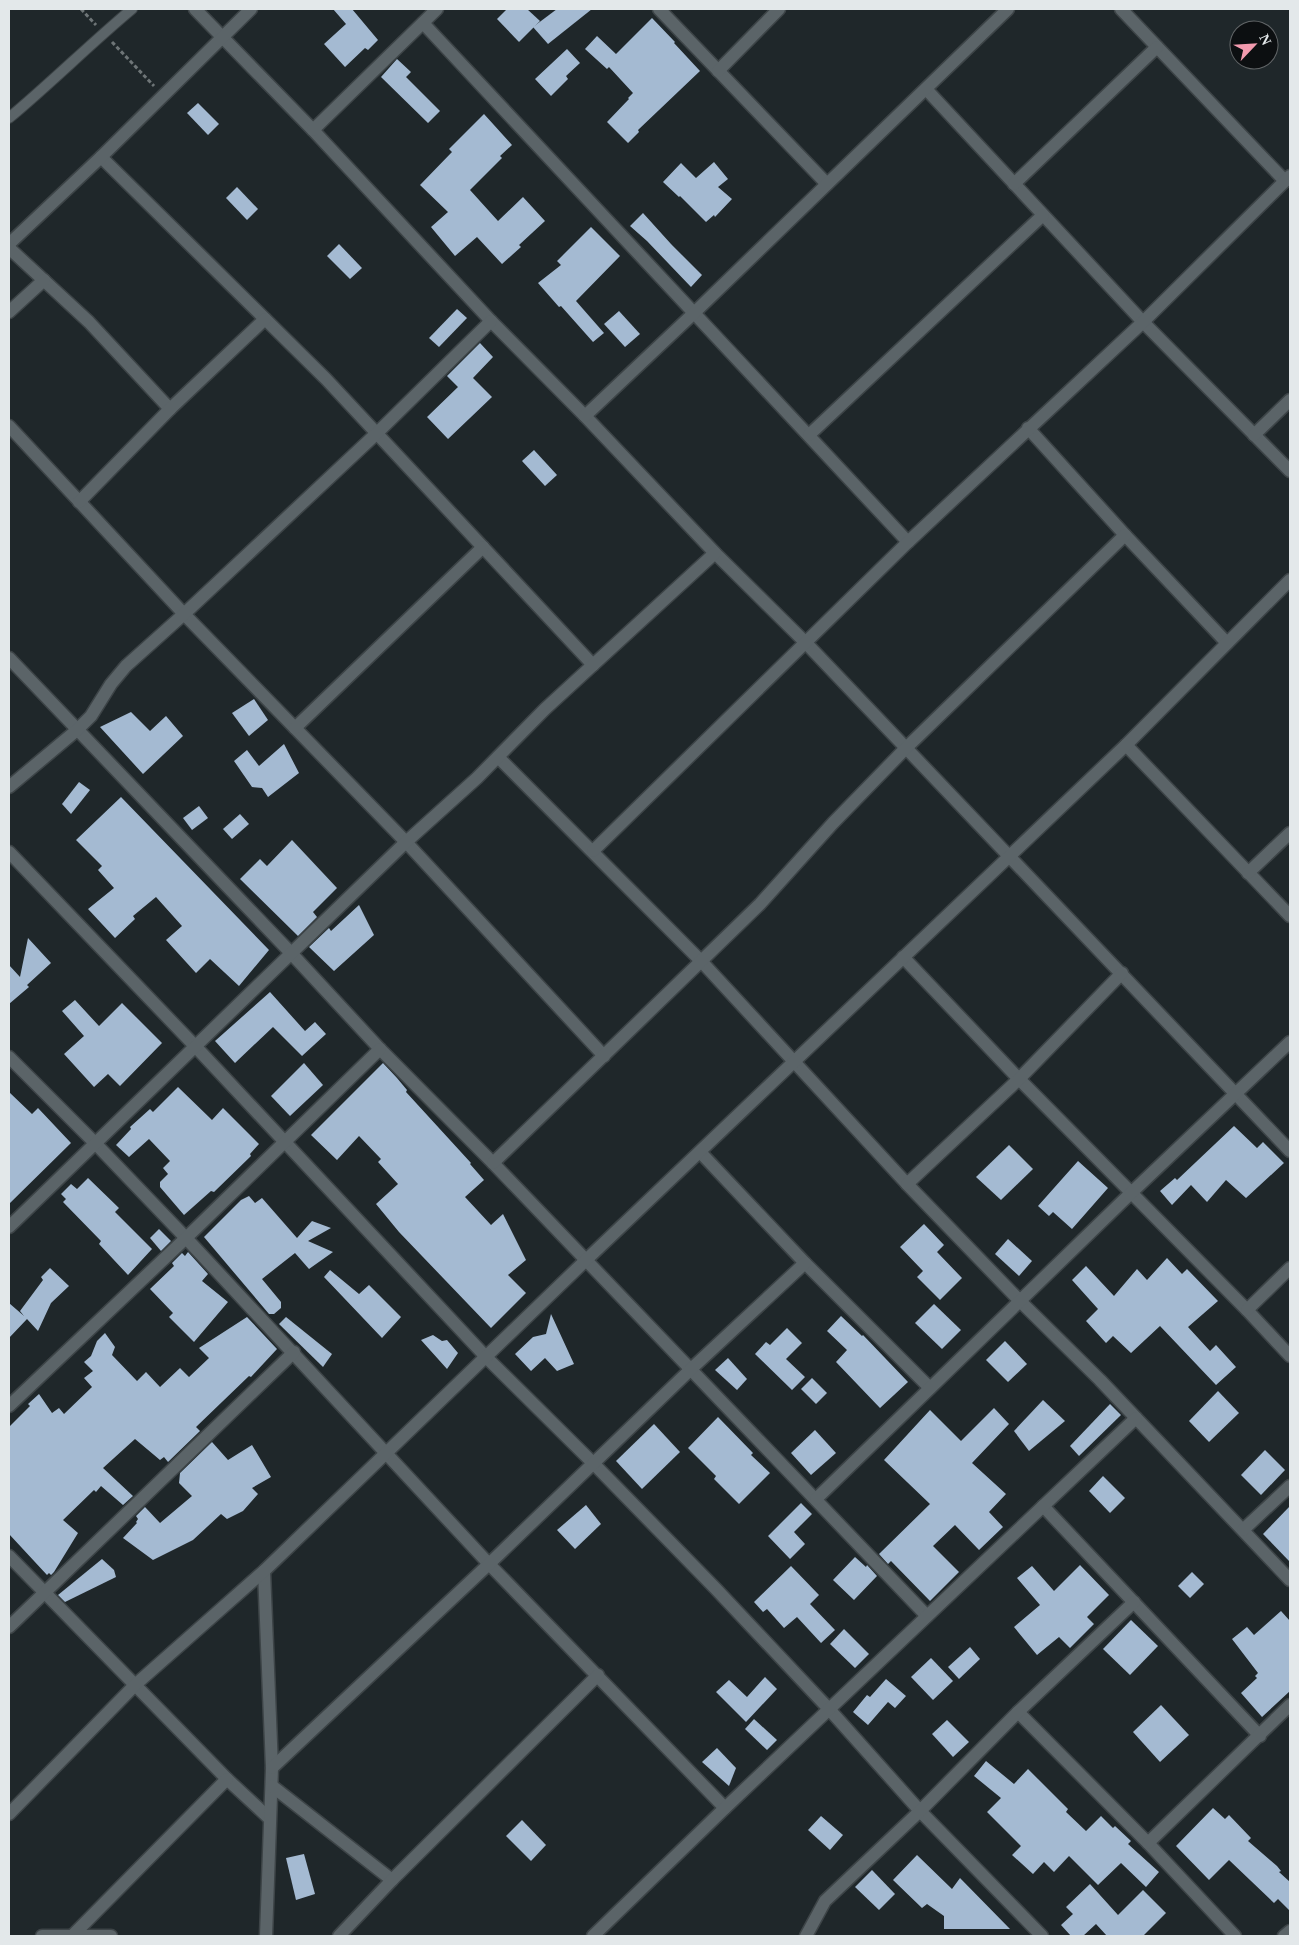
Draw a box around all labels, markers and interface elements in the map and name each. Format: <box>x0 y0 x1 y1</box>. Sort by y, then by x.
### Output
north arrow <box>1229 20 1279 70</box>
text: N <box>1256 32 1274 47</box>

